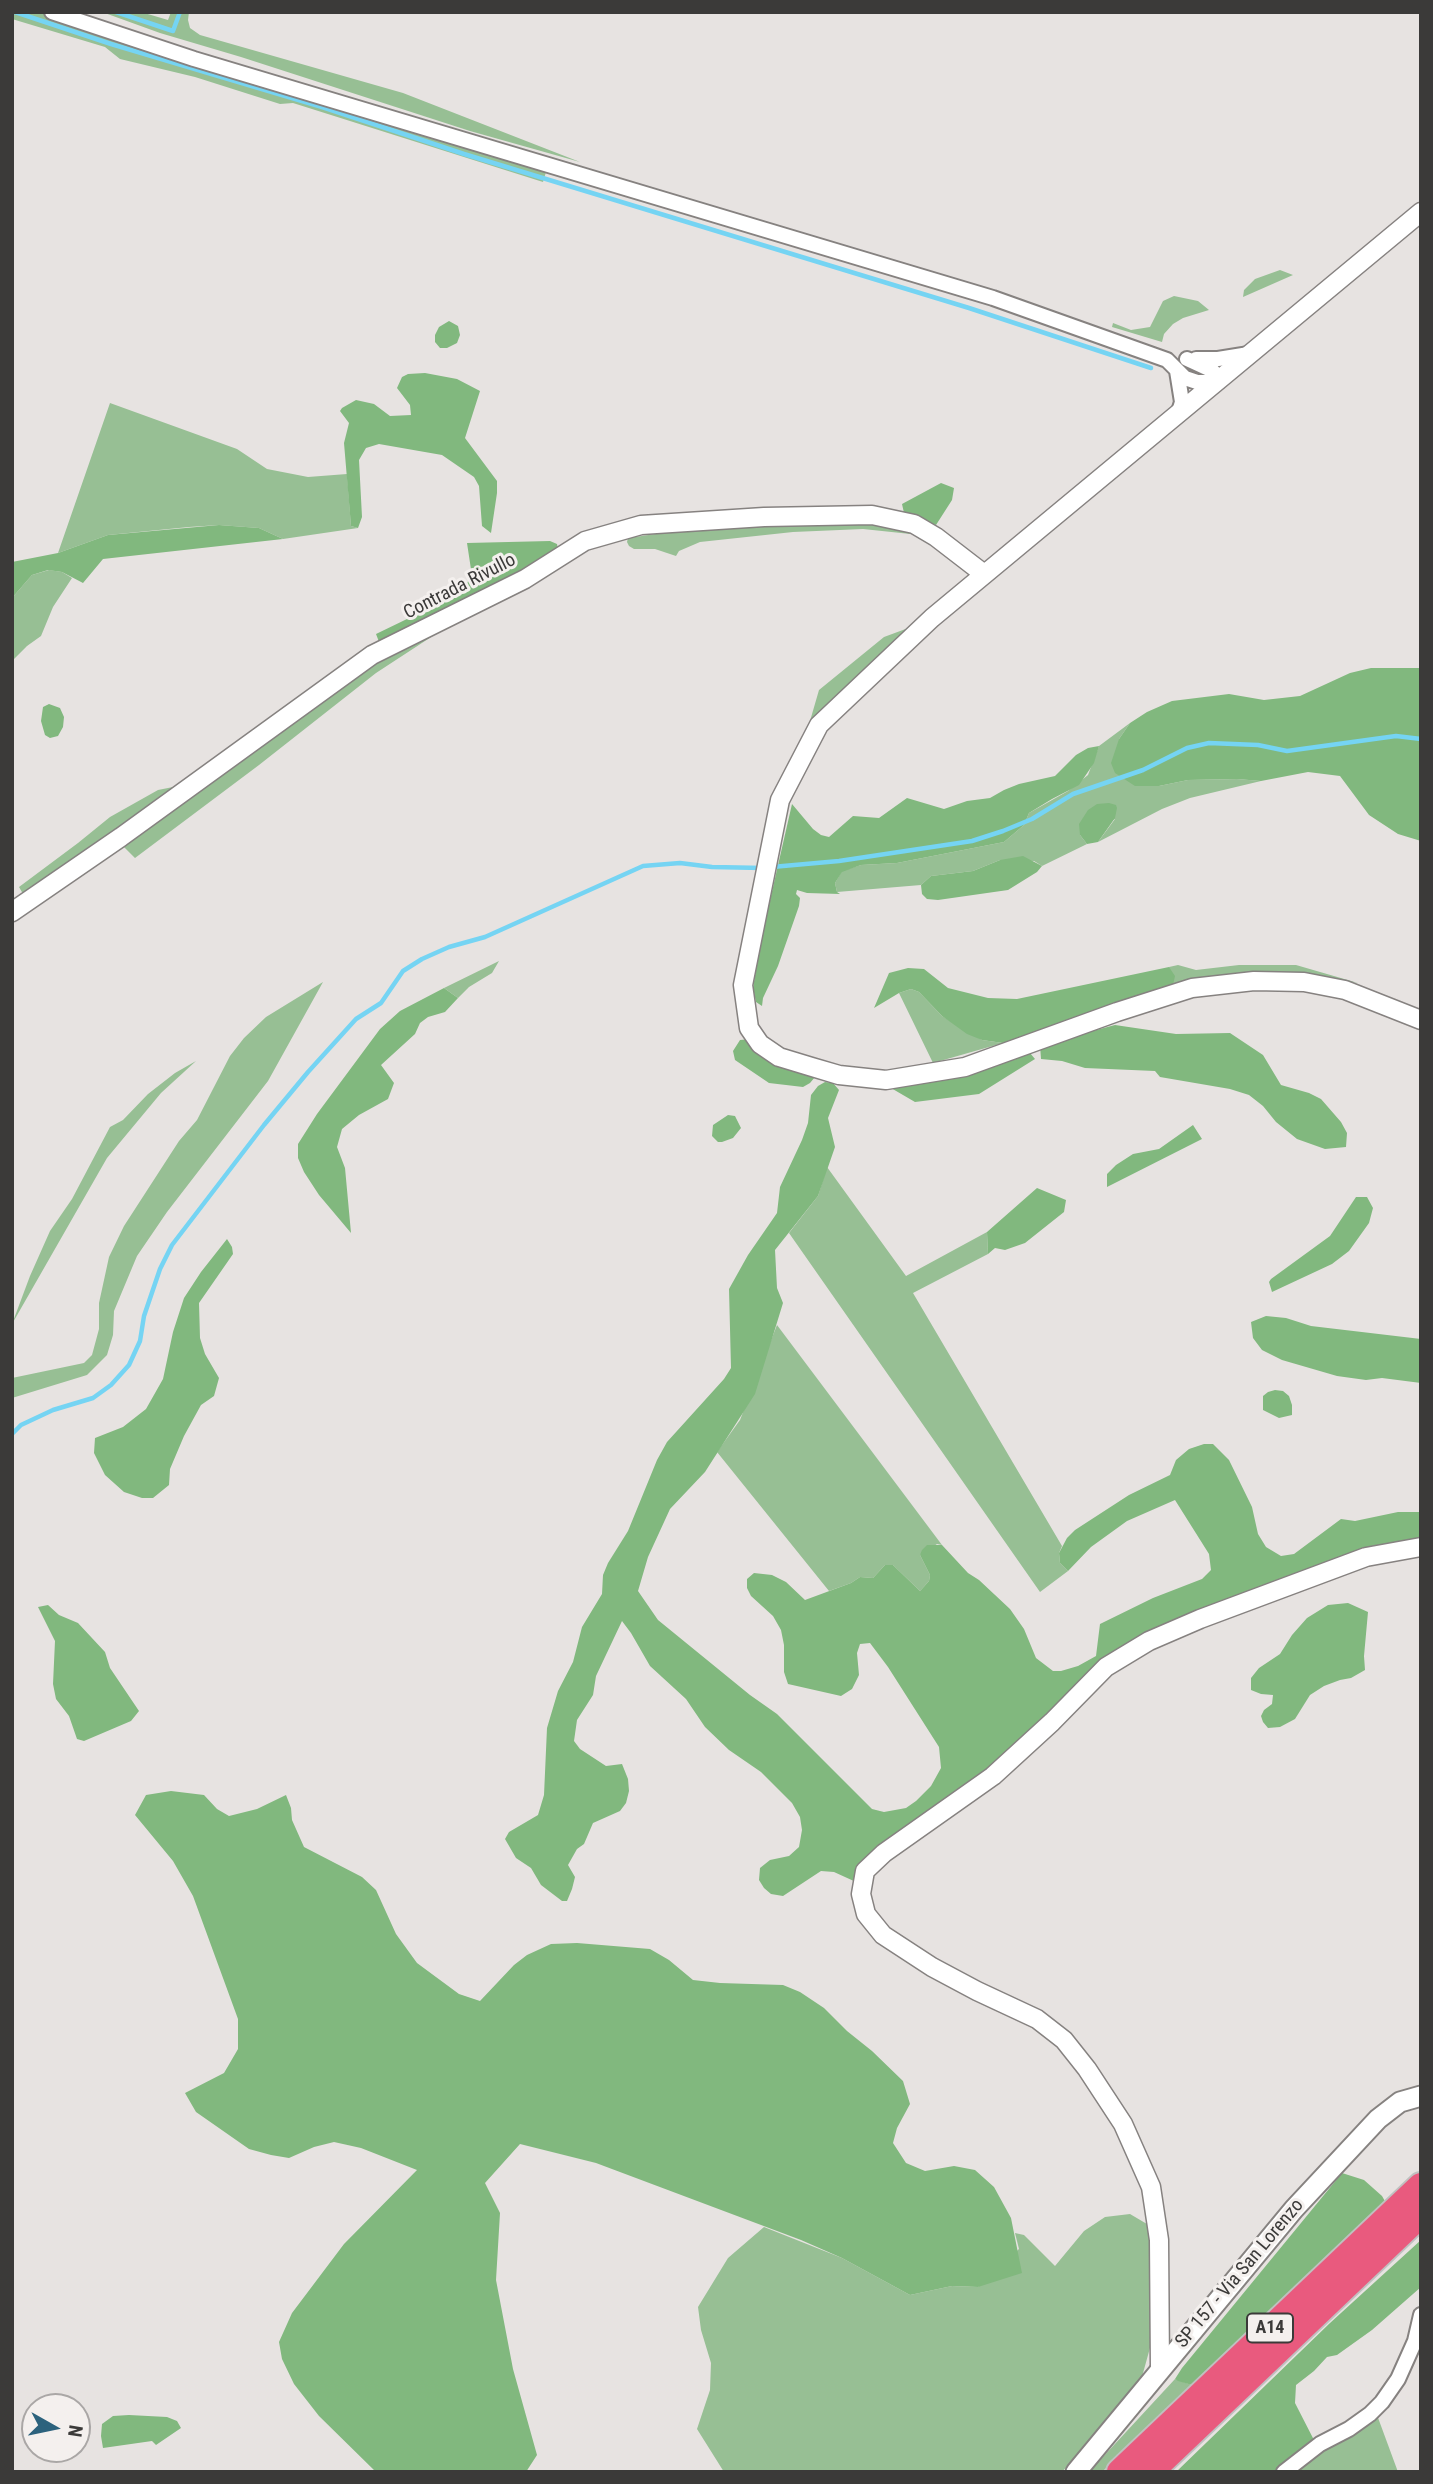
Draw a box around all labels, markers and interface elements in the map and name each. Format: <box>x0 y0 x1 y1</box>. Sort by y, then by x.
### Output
street label: Contrada Rivullo <box>400 549 520 625</box>
street label: SP 157 - Via San Lorenzo <box>1171 2195 1309 2353</box>
road number: A14 <box>1247 2314 1293 2342</box>
north arrow <box>21 2393 91 2463</box>
text: N <box>63 2423 88 2439</box>

